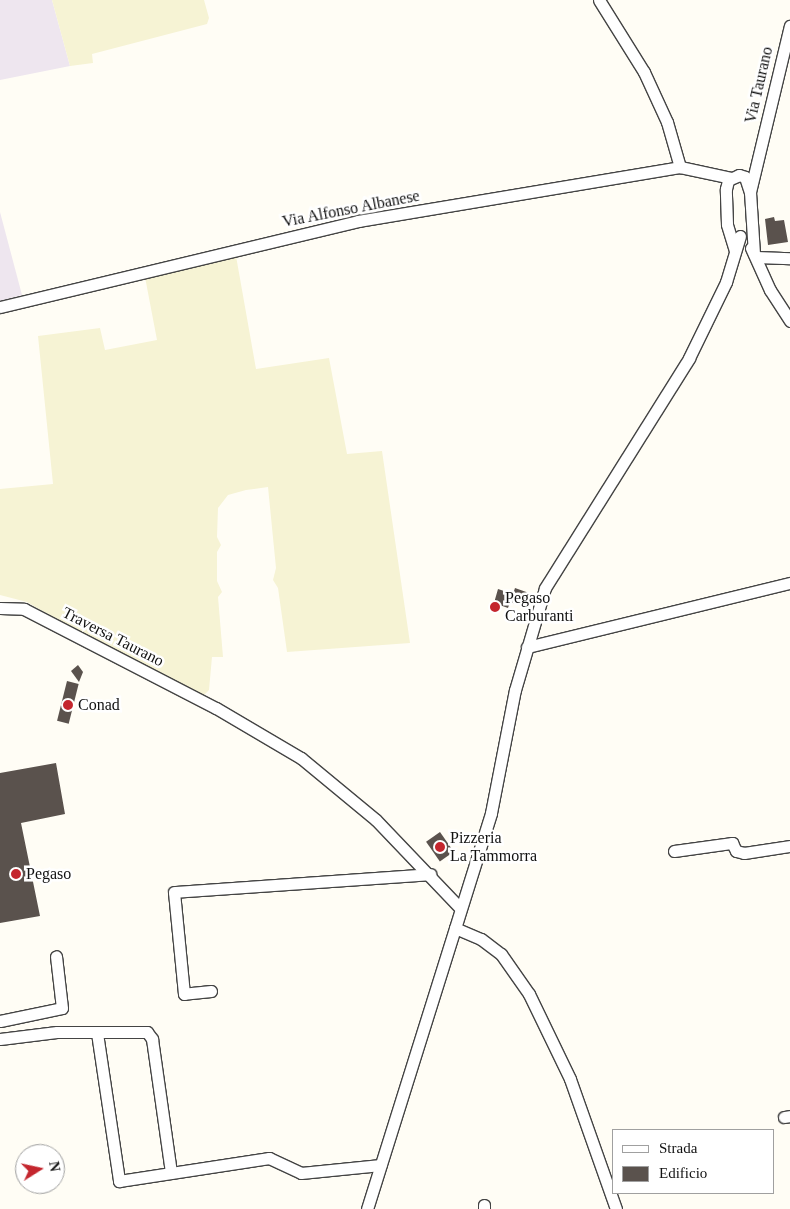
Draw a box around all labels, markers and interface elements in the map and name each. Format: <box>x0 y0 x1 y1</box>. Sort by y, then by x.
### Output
street label: Via Taurano <box>741 45 777 125</box>
street label: Via Alfonso Albanese <box>280 186 422 232</box>
place label: Pegaso Carburanti <box>505 588 573 626</box>
marker: Pegaso Carburanti <box>489 601 501 613</box>
street label: Traversa Taurano <box>59 603 167 671</box>
place label: Conad <box>78 695 120 715</box>
marker: Conad <box>62 699 74 711</box>
place label: Pizzeria La Tammorra <box>450 828 537 866</box>
marker: Pizzeria La Tammorra <box>434 841 446 853</box>
place label: Pegaso <box>26 864 71 884</box>
marker: Pegaso <box>10 868 22 880</box>
legend <box>612 1129 775 1194</box>
text: Strada <box>659 1140 697 1156</box>
north arrow <box>15 1144 65 1194</box>
text: N <box>46 1160 63 1173</box>
text: Edificio <box>659 1165 707 1181</box>

